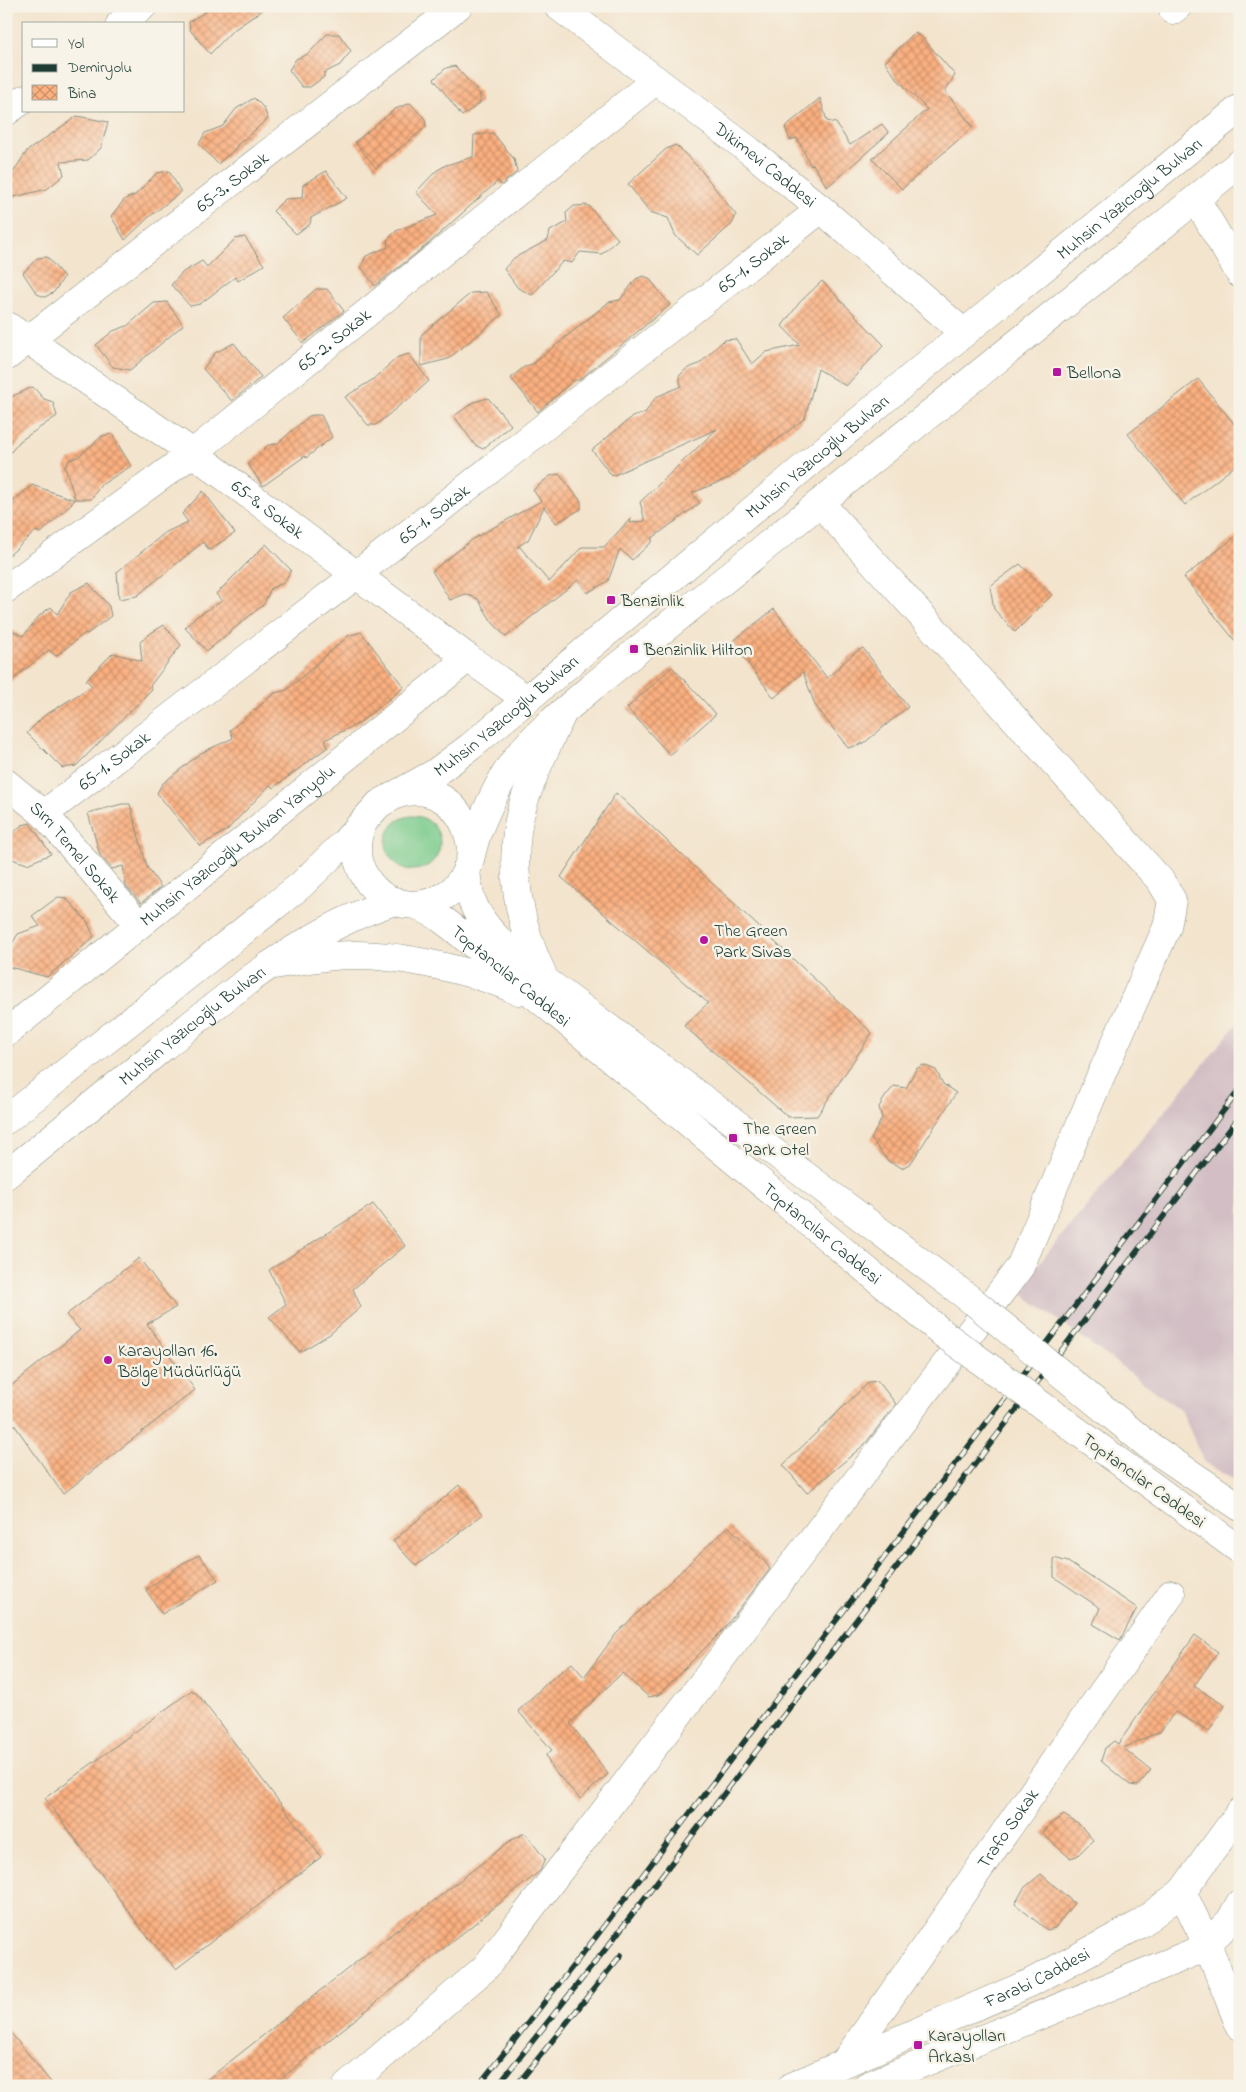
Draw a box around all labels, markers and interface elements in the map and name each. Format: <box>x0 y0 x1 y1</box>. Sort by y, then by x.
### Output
legend <box>22 22 185 112</box>
text: Yol <box>68 33 84 55</box>
text: Demiryolu <box>67 57 132 80</box>
text: Bina <box>67 83 96 105</box>
street label: Dikimevi Caddesi <box>707 116 821 215</box>
street label: Muhsin Yazıcıoğlu Bulvarı <box>1052 133 1209 267</box>
street label: 65-3. Sokak <box>191 146 275 220</box>
street label: 65-1. Sokak <box>713 228 795 301</box>
street label: 65-2. Sokak <box>293 303 378 379</box>
place label: Bellona <box>1066 361 1121 387</box>
marker: Bellona <box>1051 366 1063 378</box>
street label: Muhsin Yazıcıoğlu Bulvarı <box>741 390 896 526</box>
street label: 65-8. Sokak <box>225 474 309 547</box>
street label: 65-1. Sokak <box>394 479 476 552</box>
place label: Benzinlik <box>620 589 684 615</box>
marker: Benzinlik <box>605 594 617 606</box>
place label: Benzinlik Hilton <box>643 638 752 664</box>
marker: Benzinlik Hilton <box>628 643 640 655</box>
street label: Muhsin Yazıcıoğlu Bulvarı <box>429 650 586 785</box>
street label: 65-1. Sokak <box>74 726 157 798</box>
street label: Muhsin Yazıcıoğlu Bulvarı Yanyolu <box>135 759 342 934</box>
street label: Sırrı Temel Sokak <box>23 796 126 910</box>
place label: The Green Park Sivas <box>714 919 792 966</box>
street label: Toptancılar Caddesi <box>444 920 575 1034</box>
marker: The Green Park Sivas <box>698 934 710 946</box>
street label: Muhsin Yazıcıoğlu Bulvarı <box>114 961 272 1093</box>
place label: The Green Park Otel <box>743 1117 816 1164</box>
marker: The Green Park Otel <box>727 1132 739 1144</box>
street label: Toptancılar Caddesi <box>756 1178 886 1292</box>
place label: Karayolları 16. Bölge Müdürlüğü <box>117 1339 241 1387</box>
marker: Karayolları 16. Bölge Müdürlüğü <box>102 1354 114 1366</box>
street label: Toptancılar Caddesi <box>1075 1428 1210 1536</box>
street label: Trafo Sokak <box>972 1784 1046 1875</box>
street label: Farabi Caddesi <box>980 1942 1095 2016</box>
place label: Karayolları Arkası <box>928 2024 1006 2071</box>
marker: Karayolları Arkası <box>912 2039 924 2051</box>

